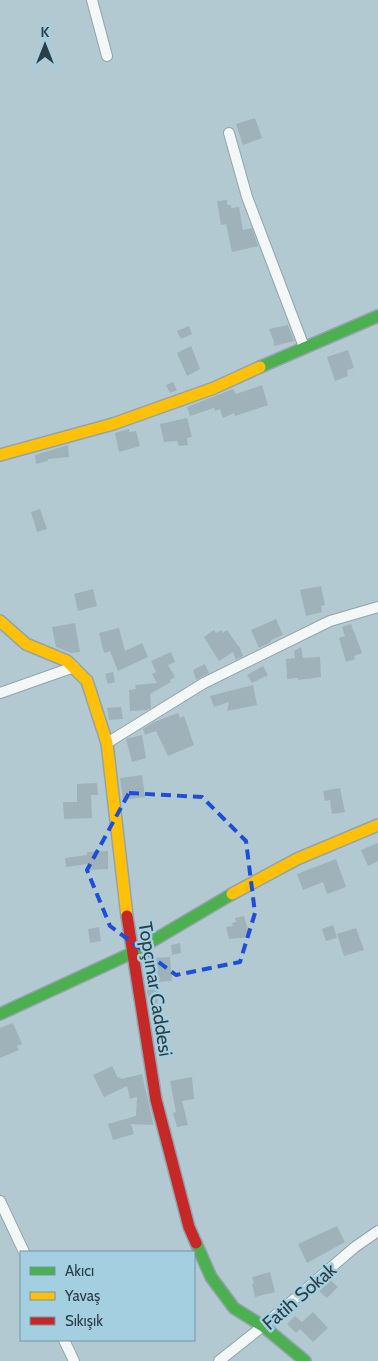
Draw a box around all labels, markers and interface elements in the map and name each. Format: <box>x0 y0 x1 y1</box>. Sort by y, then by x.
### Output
north arrow <box>20 20 70 70</box>
text: K <box>41 23 50 41</box>
street label: Topçınar Caddesi <box>134 920 177 1058</box>
legend <box>20 1251 195 1341</box>
street label: Fatih Sokak <box>258 1258 341 1335</box>
text: Akıcı <box>65 1262 94 1280</box>
text: Yavaş <box>64 1287 100 1305</box>
text: Sıkışık <box>65 1312 103 1330</box>

